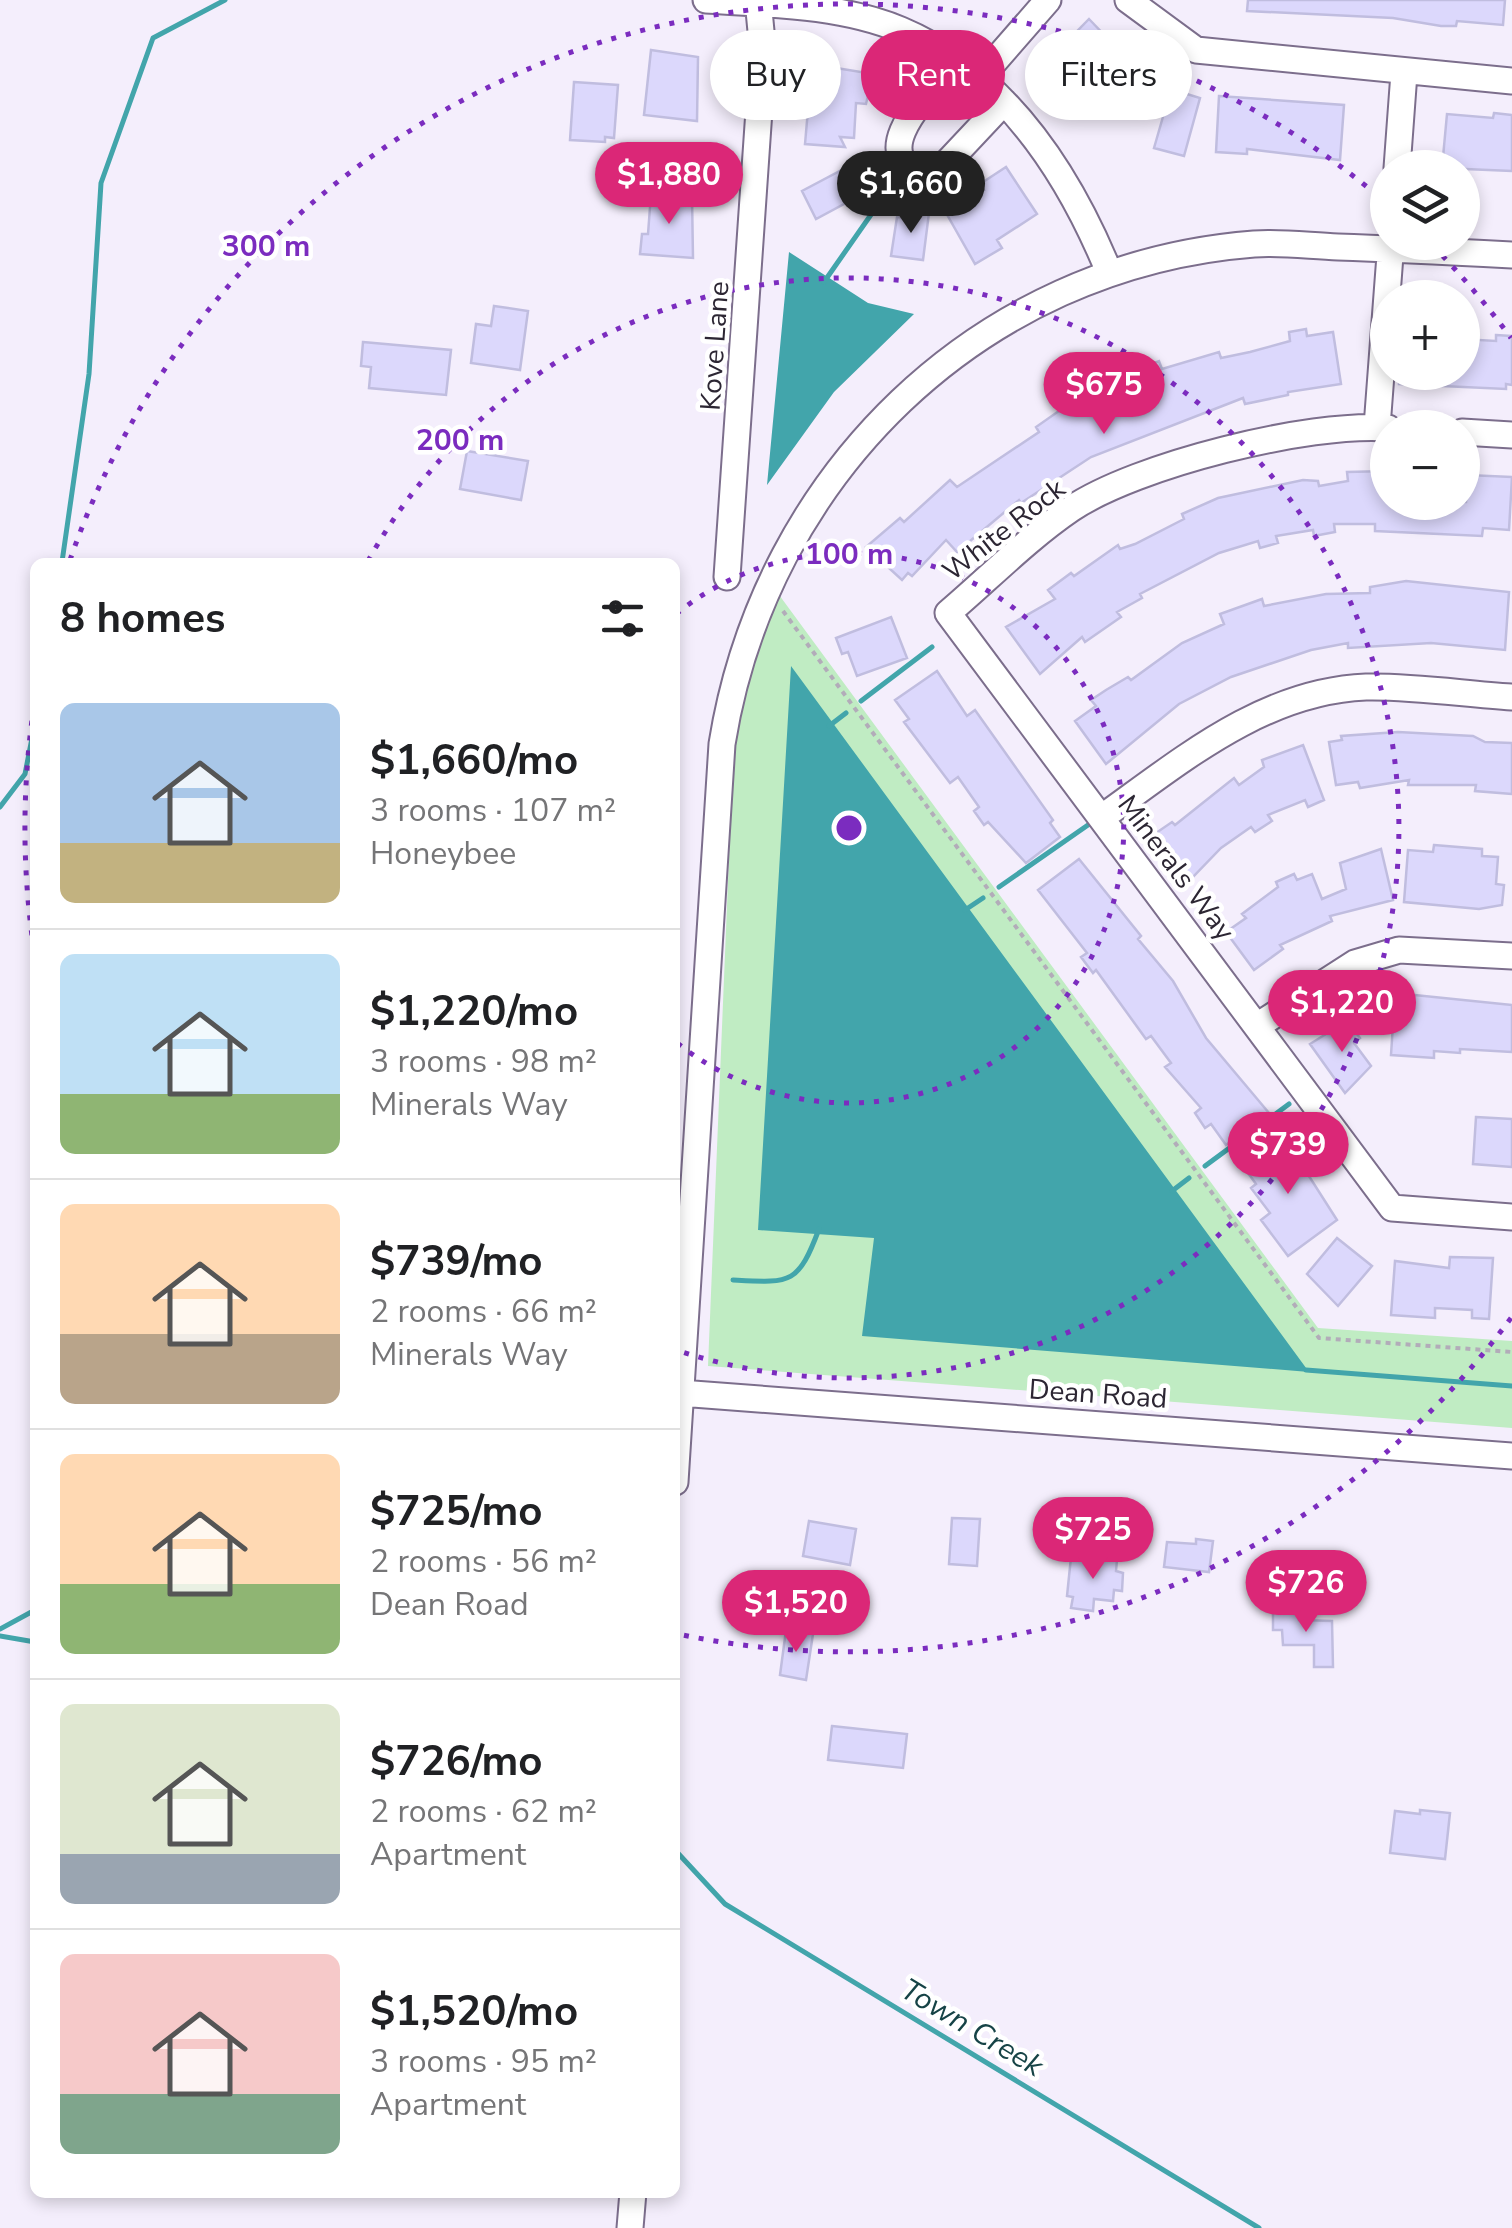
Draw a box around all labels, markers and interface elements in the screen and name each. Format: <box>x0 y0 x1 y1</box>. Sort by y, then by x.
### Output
chip: Buy <box>710 30 841 120</box>
chip: Rent <box>861 30 1005 120</box>
chip: Filters <box>1025 30 1192 120</box>
pin: $1,880 <box>588 142 750 227</box>
map controls <box>1370 150 1480 520</box>
button: layers <box>1370 150 1480 260</box>
pin: $1,660 <box>830 151 992 236</box>
text: $1,880 <box>617 153 721 196</box>
text: $1,660 <box>859 162 963 205</box>
text: 300 m <box>222 226 310 267</box>
street label: Kove Lane <box>692 280 738 412</box>
button: + <box>1370 280 1480 390</box>
pin: $675 <box>1045 352 1163 437</box>
text: $675 <box>1066 363 1142 406</box>
button: − <box>1370 410 1480 520</box>
text: 200 m <box>416 420 504 461</box>
street label: White Rock <box>935 469 1074 590</box>
text: 100 m <box>805 534 893 575</box>
text: 8 homes <box>60 590 225 647</box>
icon: filters <box>595 591 650 646</box>
text: $1,660/mo <box>370 732 578 789</box>
icon: home <box>140 743 260 863</box>
street label: Minerals Way <box>1109 787 1244 949</box>
text: 3 rooms · 107 m² <box>370 789 616 832</box>
centre of rings <box>831 810 867 846</box>
text: Honeybee <box>370 832 516 875</box>
pin: $1,220 <box>1261 970 1423 1055</box>
text: $1,220 <box>1290 981 1394 1024</box>
text: $1,220/mo <box>370 983 578 1040</box>
icon: home <box>140 994 260 1114</box>
text: 3 rooms · 98 m² <box>370 1040 597 1083</box>
text: Minerals Way <box>370 1083 568 1126</box>
pin: $739 <box>1229 1112 1347 1197</box>
text: $739 <box>1250 1123 1326 1166</box>
text: $739/mo <box>370 1233 542 1290</box>
icon: home <box>140 1244 260 1364</box>
text: 2 rooms · 66 m² <box>370 1290 597 1333</box>
text: Minerals Way <box>370 1333 568 1376</box>
street label: Dean Road <box>1027 1370 1169 1418</box>
text: $725/mo <box>370 1483 542 1540</box>
icon: home <box>140 1494 260 1614</box>
pin: $725 <box>1034 1497 1152 1582</box>
text: $725 <box>1055 1508 1131 1551</box>
text: 2 rooms · 56 m² <box>370 1540 597 1583</box>
pin: $726 <box>1247 1550 1365 1635</box>
text: $726 <box>1268 1561 1344 1604</box>
pin: $1,520 <box>715 1570 877 1655</box>
text: $1,520 <box>744 1581 848 1624</box>
text: Dean Road <box>370 1583 529 1626</box>
text: $726/mo <box>370 1733 542 1790</box>
icon: home <box>140 1744 260 1864</box>
text: 2 rooms · 62 m² <box>370 1790 597 1833</box>
text: Apartment <box>370 1833 526 1876</box>
water label: Town Creek <box>893 1969 1052 2087</box>
text: $1,520/mo <box>370 1983 578 2040</box>
icon: home <box>140 1994 260 2114</box>
text: 3 rooms · 95 m² <box>370 2040 597 2083</box>
text: Apartment <box>370 2083 526 2126</box>

